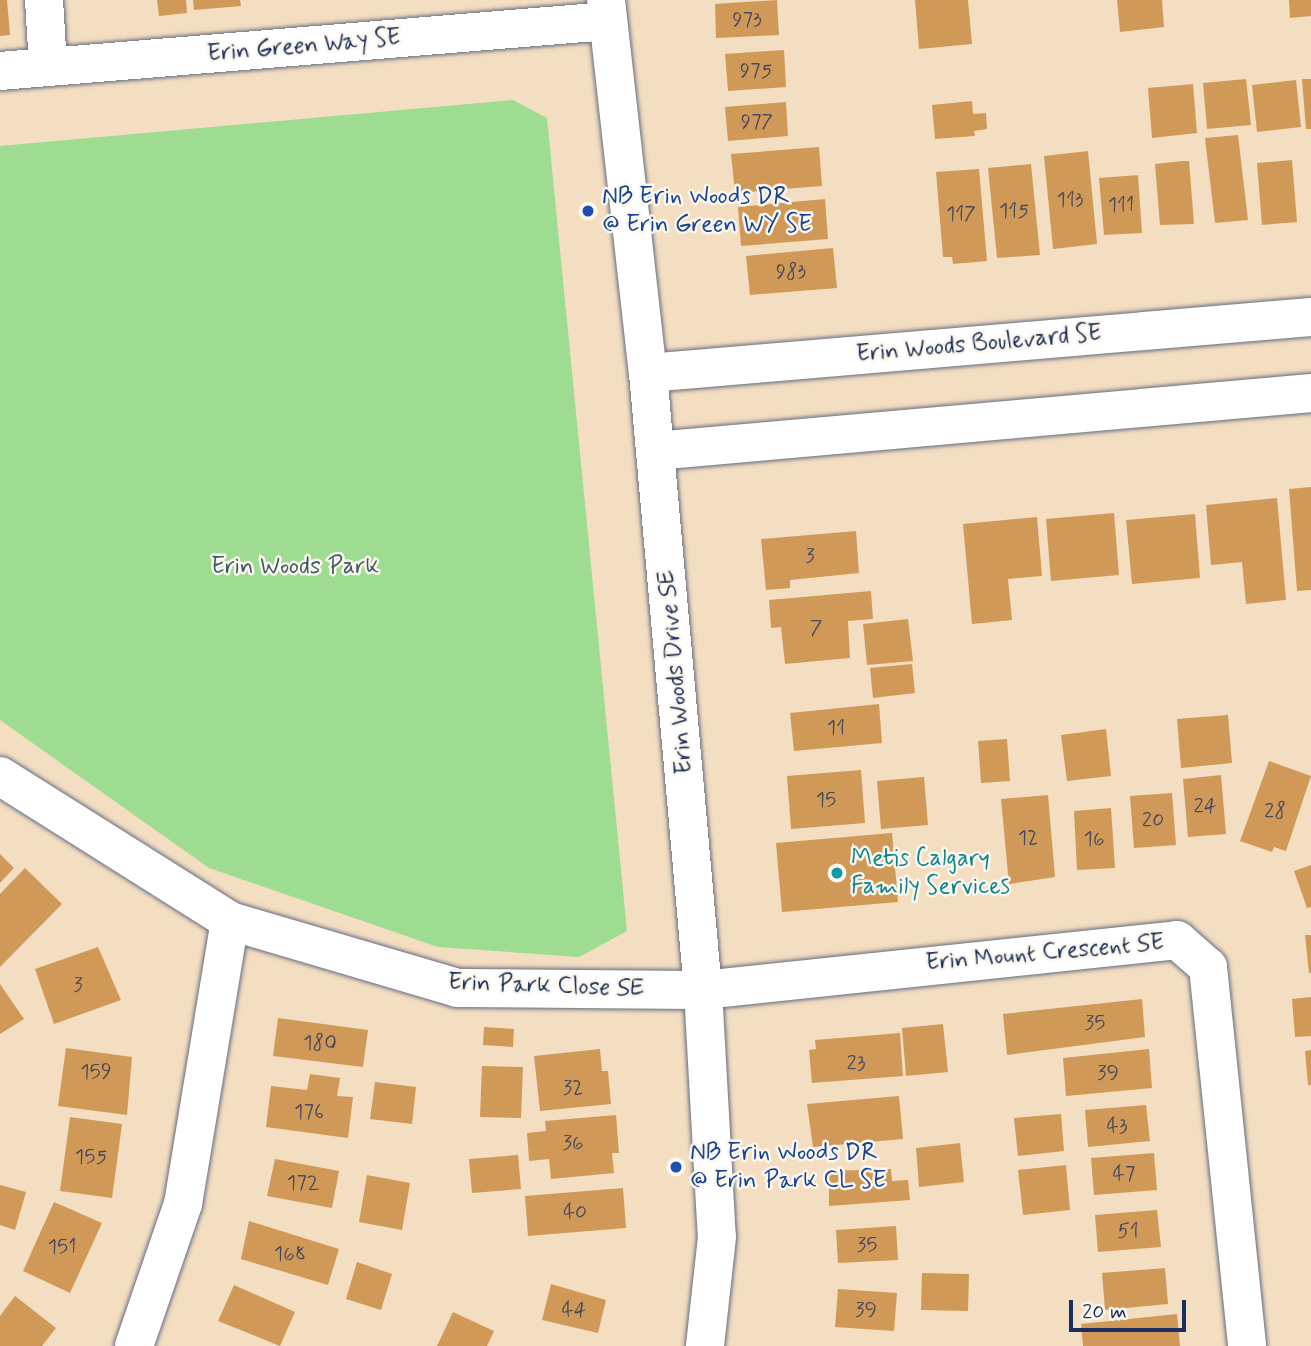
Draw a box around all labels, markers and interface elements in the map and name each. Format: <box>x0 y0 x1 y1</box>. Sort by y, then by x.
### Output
house number: 973 <box>732 7 762 33</box>
street label: Erin Green Way SE <box>202 23 406 69</box>
house number: 975 <box>740 58 772 84</box>
house number: 977 <box>741 109 773 135</box>
place label: NB Erin Woods DR @ Erin Green WY SE <box>602 183 816 239</box>
house number: 113 <box>1057 187 1083 213</box>
house number: 111 <box>1108 192 1134 218</box>
house number: 115 <box>999 198 1029 224</box>
house number: 117 <box>946 201 976 227</box>
marker: NB Erin Woods DR @ Erin Green WY SE <box>580 203 596 219</box>
house number: 983 <box>776 259 806 285</box>
street label: Erin Woods Boulevard SE <box>855 319 1103 369</box>
house number: 3 <box>805 543 815 569</box>
park label: Erin Woods Park <box>212 553 378 581</box>
street label: Erin Woods Drive SE <box>653 569 699 775</box>
house number: 7 <box>810 615 822 641</box>
house number: 11 <box>827 715 845 741</box>
house number: 15 <box>816 787 836 813</box>
house number: 24 <box>1193 793 1217 819</box>
house number: 28 <box>1264 798 1286 824</box>
house number: 20 <box>1142 807 1164 833</box>
house number: 12 <box>1018 825 1038 851</box>
house number: 16 <box>1084 826 1104 852</box>
place label: Metis Calgary Family Services <box>851 845 1009 901</box>
marker: Metis Calgary Family Services <box>829 865 845 881</box>
street label: Erin Mount Crescent SE <box>921 928 1169 978</box>
street label: Erin Park Close SE <box>450 968 642 1004</box>
house number: 3 <box>73 972 83 998</box>
house number: 35 <box>1085 1010 1105 1036</box>
house number: 180 <box>303 1030 337 1056</box>
house number: 23 <box>846 1050 866 1076</box>
house number: 159 <box>80 1059 112 1085</box>
house number: 39 <box>1097 1060 1119 1086</box>
house number: 32 <box>563 1075 583 1101</box>
house number: 176 <box>294 1099 324 1125</box>
house number: 43 <box>1106 1113 1128 1139</box>
house number: 36 <box>562 1130 584 1156</box>
place label: NB Erin Woods DR @ Erin Park CL SE <box>690 1139 881 1195</box>
house number: 155 <box>75 1144 107 1170</box>
marker: NB Erin Woods DR @ Erin Park CL SE <box>668 1159 684 1175</box>
house number: 47 <box>1113 1161 1135 1187</box>
house number: 172 <box>287 1170 319 1196</box>
house number: 40 <box>563 1199 587 1225</box>
house number: 51 <box>1117 1218 1139 1244</box>
house number: 35 <box>857 1232 877 1258</box>
house number: 151 <box>48 1234 76 1260</box>
house number: 168 <box>274 1241 306 1267</box>
scale bar <box>1073 1286 1190 1330</box>
house number: 44 <box>562 1297 586 1323</box>
house number: 39 <box>855 1297 877 1323</box>
text: 20 m <box>1082 1298 1127 1326</box>

